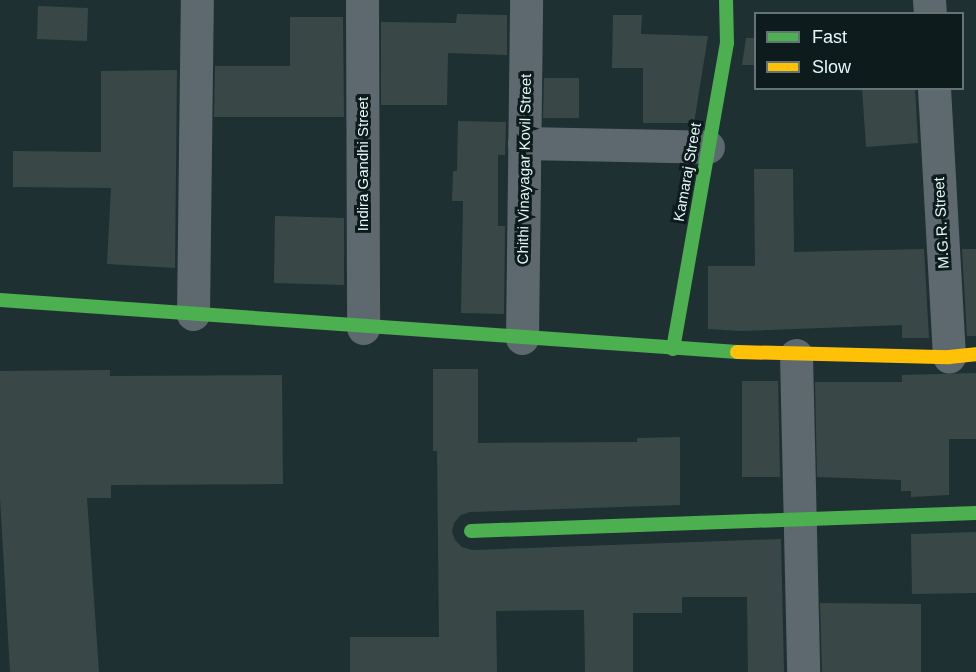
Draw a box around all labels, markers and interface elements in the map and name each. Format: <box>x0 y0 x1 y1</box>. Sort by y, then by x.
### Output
legend <box>754 12 964 90</box>
text: Fast <box>812 27 847 47</box>
text: Slow <box>812 57 851 77</box>
street label: Chithi Vinayagar Kovil Street <box>513 74 535 264</box>
street label: Indira Gandhi Street <box>354 97 372 231</box>
street label: Kamaraj Street <box>669 121 705 223</box>
street label: M.G.R. Street <box>930 177 952 269</box>

